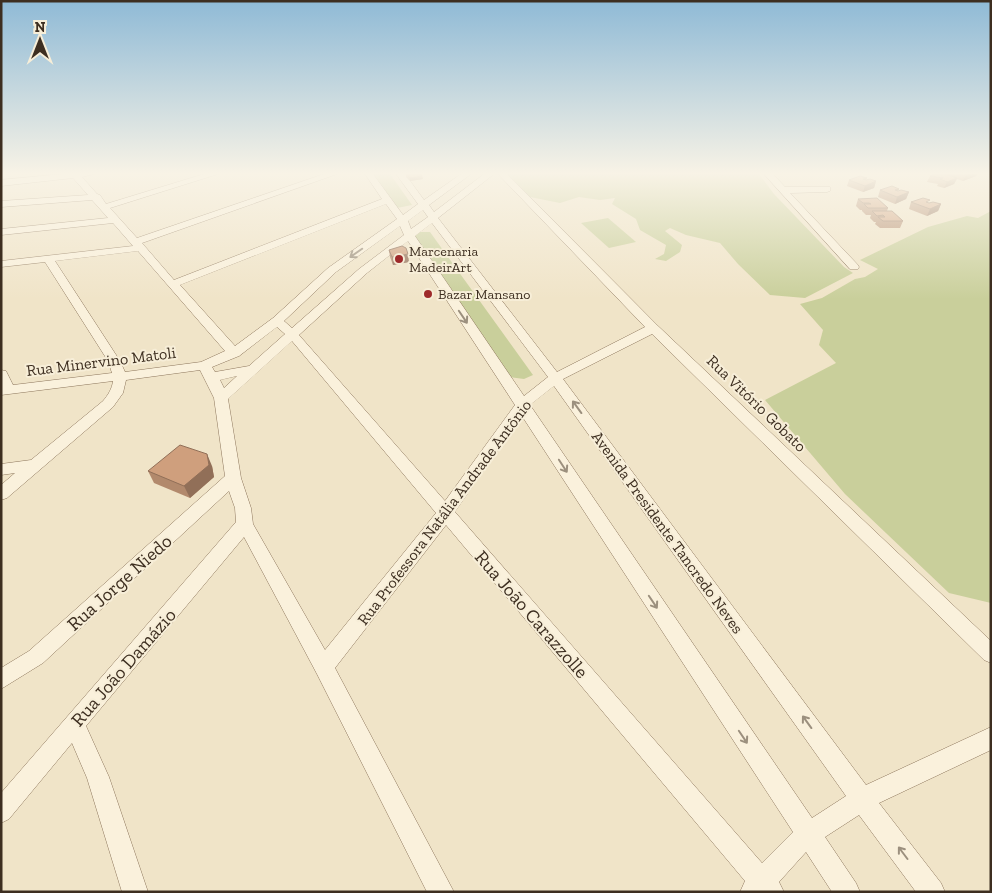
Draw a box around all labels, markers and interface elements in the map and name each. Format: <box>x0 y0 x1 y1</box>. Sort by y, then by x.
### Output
north arrow <box>15 15 65 65</box>
text: N <box>35 19 46 36</box>
place label: Marcenaria MadeirArt <box>409 243 478 276</box>
one-way arrow <box>349 248 363 258</box>
marker: Marcenaria MadeirArt <box>393 253 405 265</box>
place label: Bazar Mansano <box>438 286 530 303</box>
marker: Bazar Mansano <box>422 288 434 300</box>
one-way arrow <box>458 309 468 323</box>
street label: Rua Minervino Matoli <box>25 343 177 380</box>
street label: Rua Vitório Gobato <box>703 351 810 456</box>
street label: Rua Professora Natália Andrade Antônio <box>353 396 535 629</box>
one-way arrow <box>571 401 582 414</box>
street label: Avenida Presidente Tancredo Neves <box>588 427 747 637</box>
one-way arrow <box>558 459 568 473</box>
street label: Rua Jorge Niedo <box>62 529 177 635</box>
street label: Rua João Carazzolle <box>470 546 593 683</box>
one-way arrow <box>648 594 658 608</box>
street label: Rua João Damázio <box>66 604 181 731</box>
one-way arrow <box>802 715 812 729</box>
one-way arrow <box>738 729 748 743</box>
one-way arrow <box>898 846 908 860</box>

